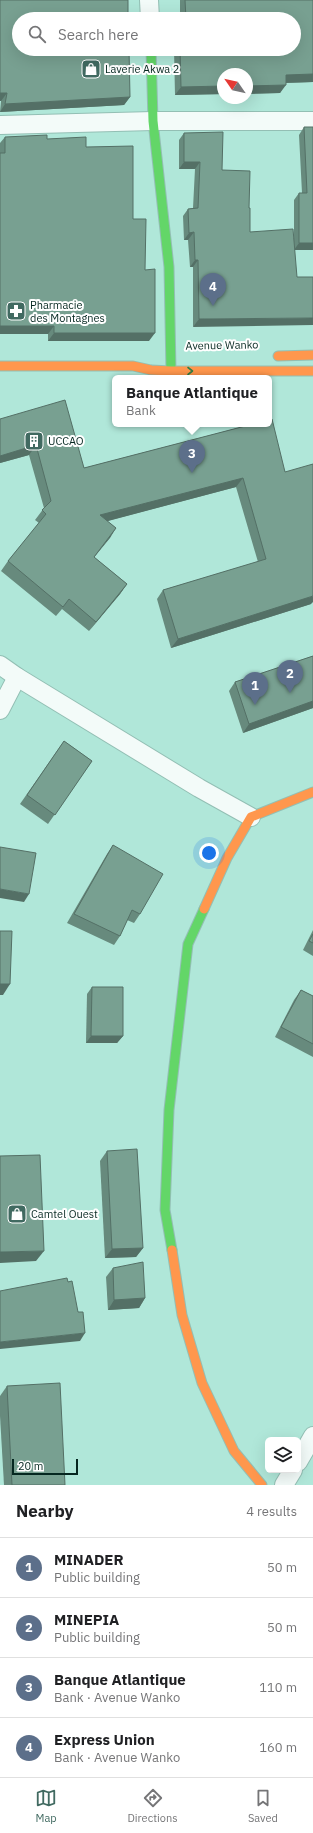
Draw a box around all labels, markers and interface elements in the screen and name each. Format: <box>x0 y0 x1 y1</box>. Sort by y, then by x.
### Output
search box <box>12 12 301 56</box>
icon: search <box>26 23 48 45</box>
text: Search here <box>58 25 138 44</box>
shop icon: Laverie Akwa 2 <box>80 58 102 80</box>
place label: Laverie Akwa 2 <box>105 62 179 76</box>
north arrow <box>217 68 253 104</box>
pin: 4 <box>200 273 226 306</box>
place label: Pharmacie des Montagnes <box>30 298 105 325</box>
pharmacy icon: Pharmacie des Montagnes <box>5 300 27 322</box>
street label: Avenue Wanko <box>185 337 259 353</box>
one-way arrow <box>187 367 193 375</box>
popup <box>112 375 272 427</box>
text: Banque Atlantique <box>126 383 258 402</box>
text: Bank <box>126 402 156 419</box>
building icon: UCCAO <box>23 430 45 452</box>
place label: UCCAO <box>48 434 84 448</box>
pin: 3 <box>179 440 205 473</box>
pin: 2 <box>277 660 303 693</box>
pin: 1 <box>242 672 268 705</box>
your location <box>199 843 219 863</box>
shop icon: Camtel Ouest <box>6 1203 28 1225</box>
place label: Camtel Ouest <box>31 1207 98 1221</box>
map controls <box>265 1437 301 1473</box>
button: layers <box>265 1437 301 1473</box>
scale bar <box>12 1457 78 1476</box>
text: 20 m <box>18 1459 43 1473</box>
text: Nearby <box>16 1500 74 1522</box>
text: 4 results <box>246 1503 297 1520</box>
text: MINADER <box>54 1550 124 1569</box>
text: 1 <box>25 1559 33 1576</box>
text: 50 m <box>267 1559 297 1576</box>
text: Public building <box>54 1569 140 1586</box>
text: MINEPIA <box>54 1610 119 1629</box>
text: 2 <box>25 1619 33 1636</box>
text: 50 m <box>267 1619 297 1636</box>
text: Public building <box>54 1629 140 1646</box>
text: Banque Atlantique <box>54 1670 186 1689</box>
text: 3 <box>25 1679 33 1696</box>
text: 110 m <box>259 1679 297 1696</box>
text: Bank · Avenue Wanko <box>54 1689 180 1706</box>
text: Express Union <box>54 1730 155 1749</box>
text: 4 <box>25 1739 33 1756</box>
text: 160 m <box>259 1739 297 1756</box>
text: Bank · Avenue Wanko <box>54 1749 180 1766</box>
tab: Map <box>35 1787 57 1825</box>
tab: Directions <box>127 1787 178 1825</box>
tab: Saved <box>248 1787 278 1825</box>

